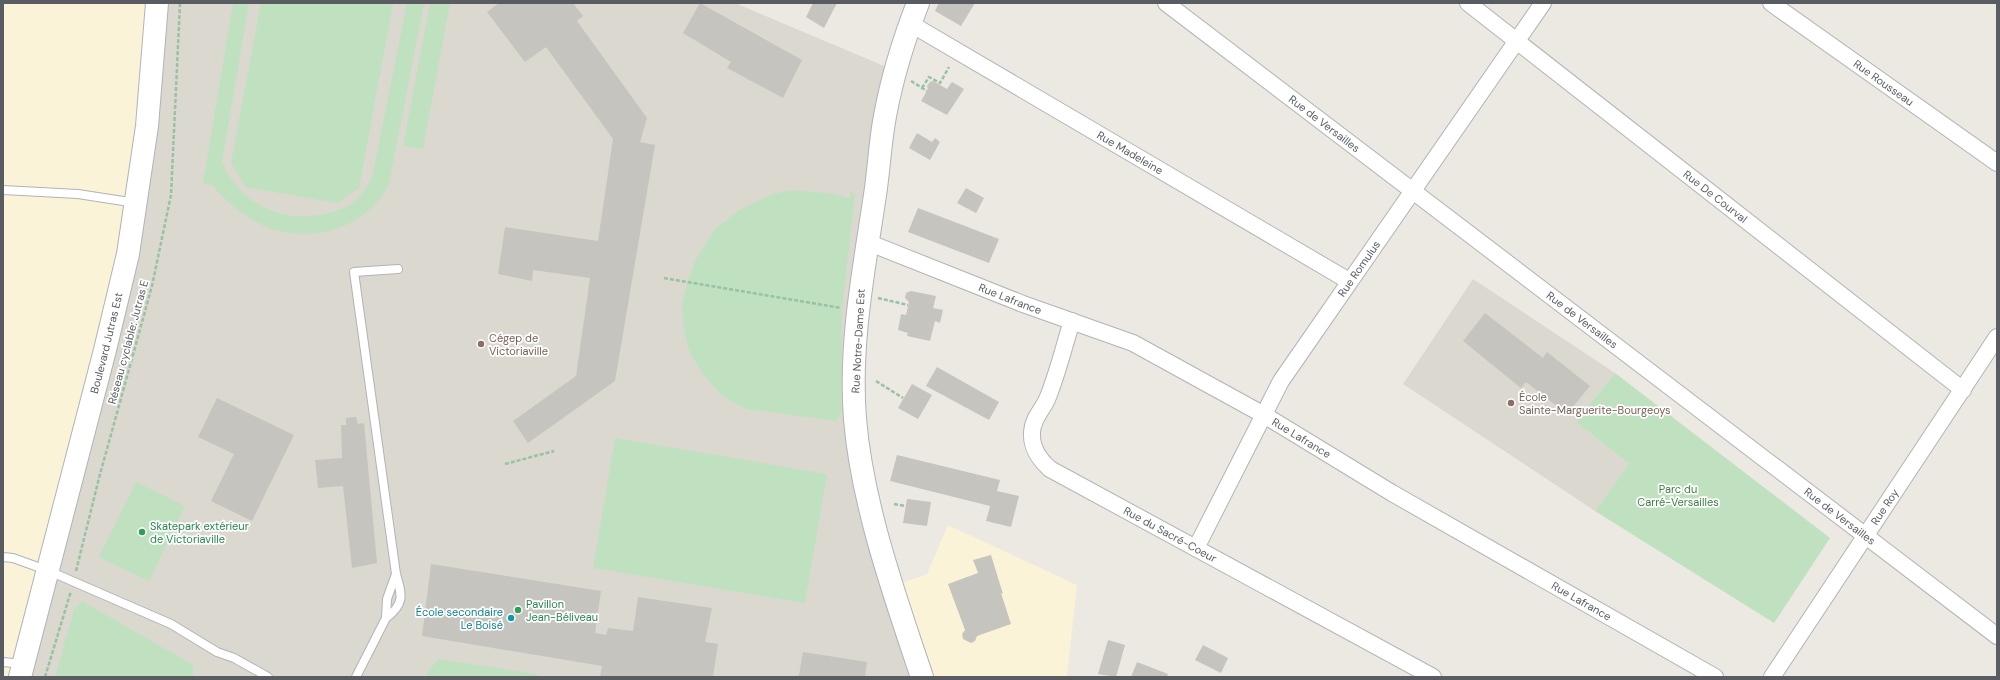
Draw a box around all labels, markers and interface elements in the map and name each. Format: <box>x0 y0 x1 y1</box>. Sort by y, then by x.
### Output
street label: Rue Rousseau <box>1851 57 1917 109</box>
street label: Rue de Versailles <box>1286 92 1363 155</box>
street label: Rue Madeleine <box>1094 128 1166 177</box>
street label: Rue De Courval <box>1680 167 1750 226</box>
street label: Rue Romulus <box>1334 238 1383 300</box>
street label: Réseau cyclable: Jutras E <box>105 279 151 405</box>
street label: Rue Lafrance <box>977 280 1044 317</box>
street label: Rue Notre-Dame Est <box>848 288 868 394</box>
street label: Rue de Versailles <box>1544 288 1620 352</box>
street label: Boulevard Jutras Est <box>87 291 126 395</box>
place label: Cégep de Victoriaville <box>489 331 548 358</box>
marker: Cégep de Victoriaville <box>476 339 486 349</box>
place label: École Sainte-Marguerite-Bourgeoys <box>1519 390 1671 417</box>
marker: École Sainte-Marguerite-Bourgeoys <box>1506 398 1516 408</box>
street label: Rue Lafrance <box>1269 415 1334 461</box>
park label: Parc du Carré-Versailles <box>1637 482 1719 509</box>
street label: Rue de Versailles <box>1801 485 1878 548</box>
street label: Rue Roy <box>1868 486 1902 528</box>
street label: Rue du Sacré-Coeur <box>1121 503 1219 565</box>
place label: Skatepark extérieur de Victoriaville <box>150 519 249 546</box>
marker: Skatepark extérieur de Victoriaville <box>137 527 147 537</box>
street label: Rue Lafrance <box>1549 578 1614 623</box>
place label: Pavillon Jean-Béliveau <box>526 597 598 624</box>
place label: École secondaire Le Boisé <box>416 605 503 632</box>
marker: Pavillon Jean-Béliveau <box>513 605 523 615</box>
marker: École secondaire Le Boisé <box>506 613 516 623</box>

